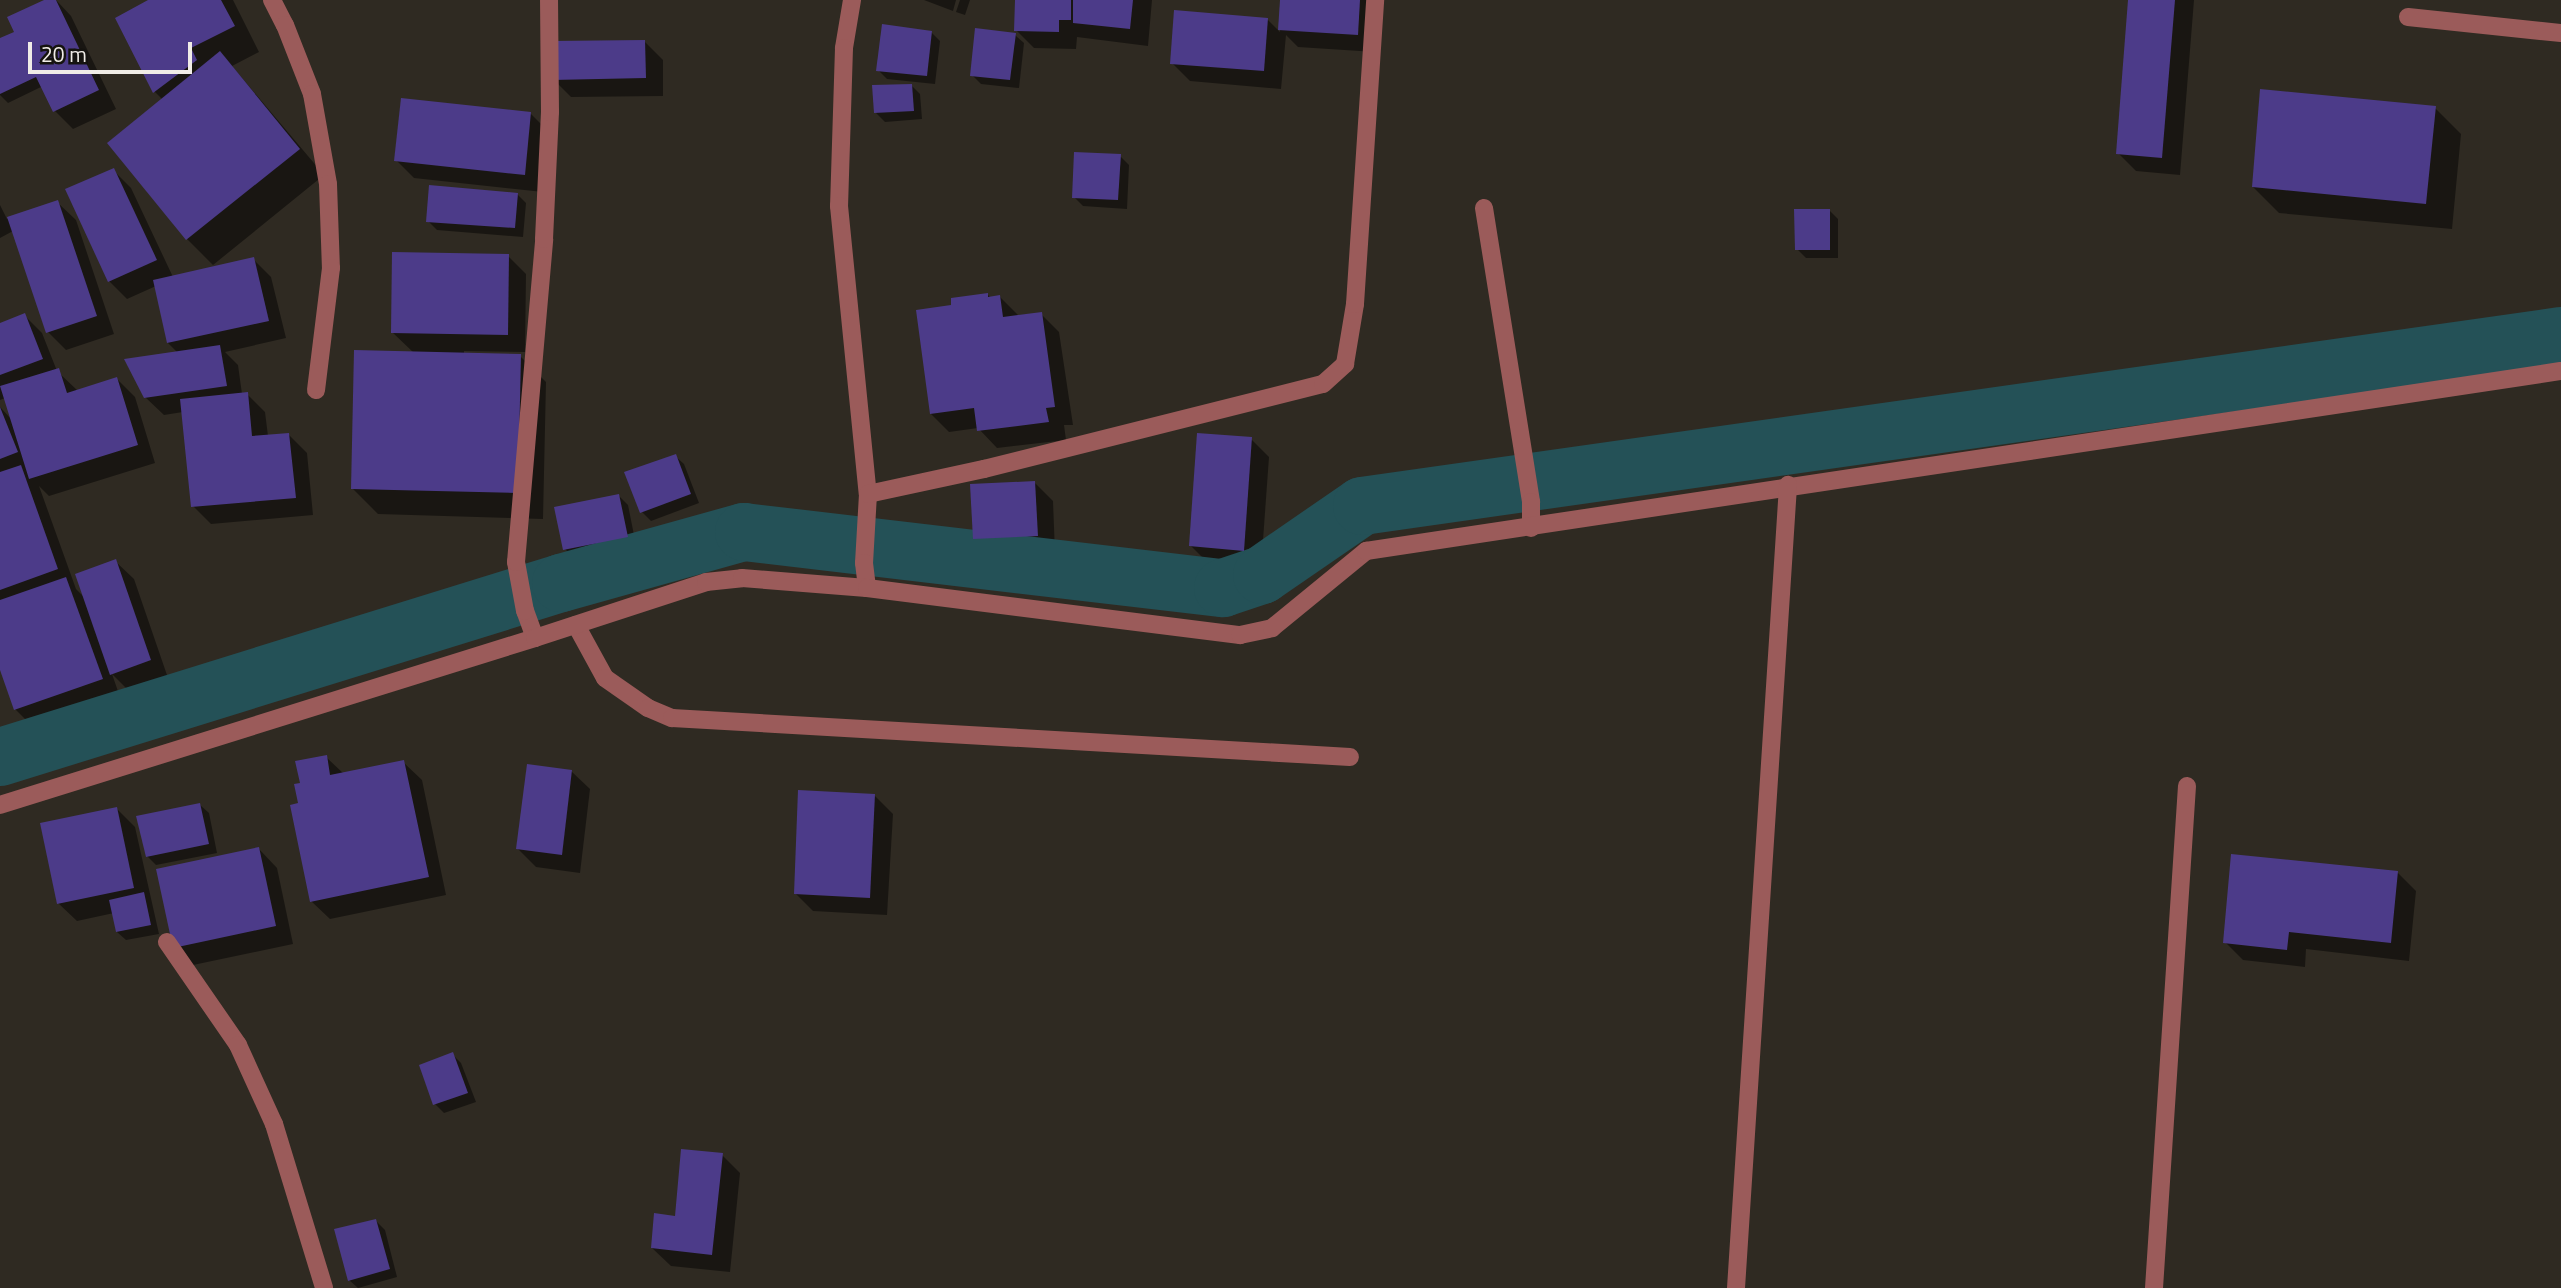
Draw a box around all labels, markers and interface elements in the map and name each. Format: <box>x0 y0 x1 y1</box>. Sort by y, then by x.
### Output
scale bar <box>32 28 196 72</box>
text: 20 m <box>41 38 87 70</box>

